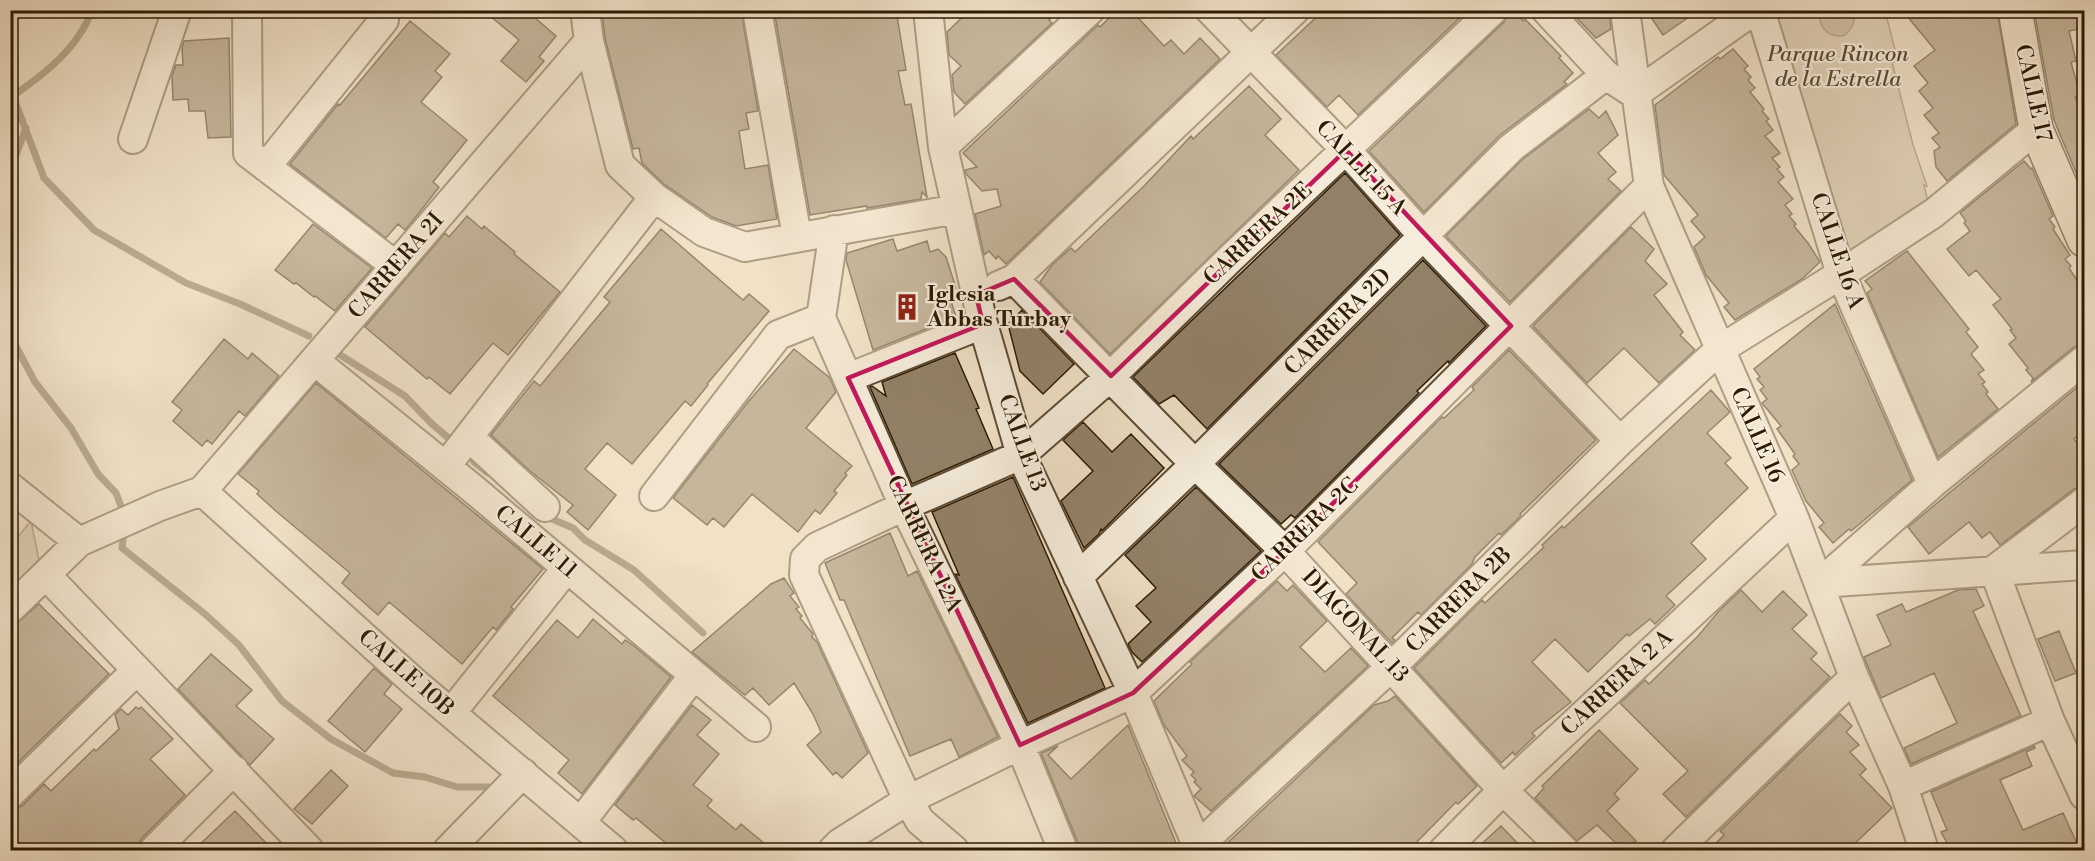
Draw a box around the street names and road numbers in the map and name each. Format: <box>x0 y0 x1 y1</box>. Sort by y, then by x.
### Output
street label: CALLE 17 <box>2009 42 2057 144</box>
street label: CALLE 15 A <box>1310 115 1413 222</box>
street label: CARRERA 2E <box>1198 177 1318 291</box>
street label: CALLE 16 A <box>1804 189 1870 314</box>
street label: CARRERA 2I <box>343 207 450 325</box>
street label: CARRERA 2D <box>1279 263 1397 381</box>
street label: CALLE 16 <box>1724 383 1790 487</box>
street label: CALLE 13 <box>992 391 1052 495</box>
street label: CARRERA 12A <box>880 471 968 618</box>
street label: CARRERA 2C <box>1246 472 1364 588</box>
street label: CALLE 11 <box>489 500 583 585</box>
street label: CARRERA 2B <box>1400 541 1518 659</box>
street label: DIAGONAL 13 <box>1296 564 1414 688</box>
street label: CALLE 10B <box>352 624 460 722</box>
street label: CARRERA 2 A <box>1555 624 1679 742</box>

